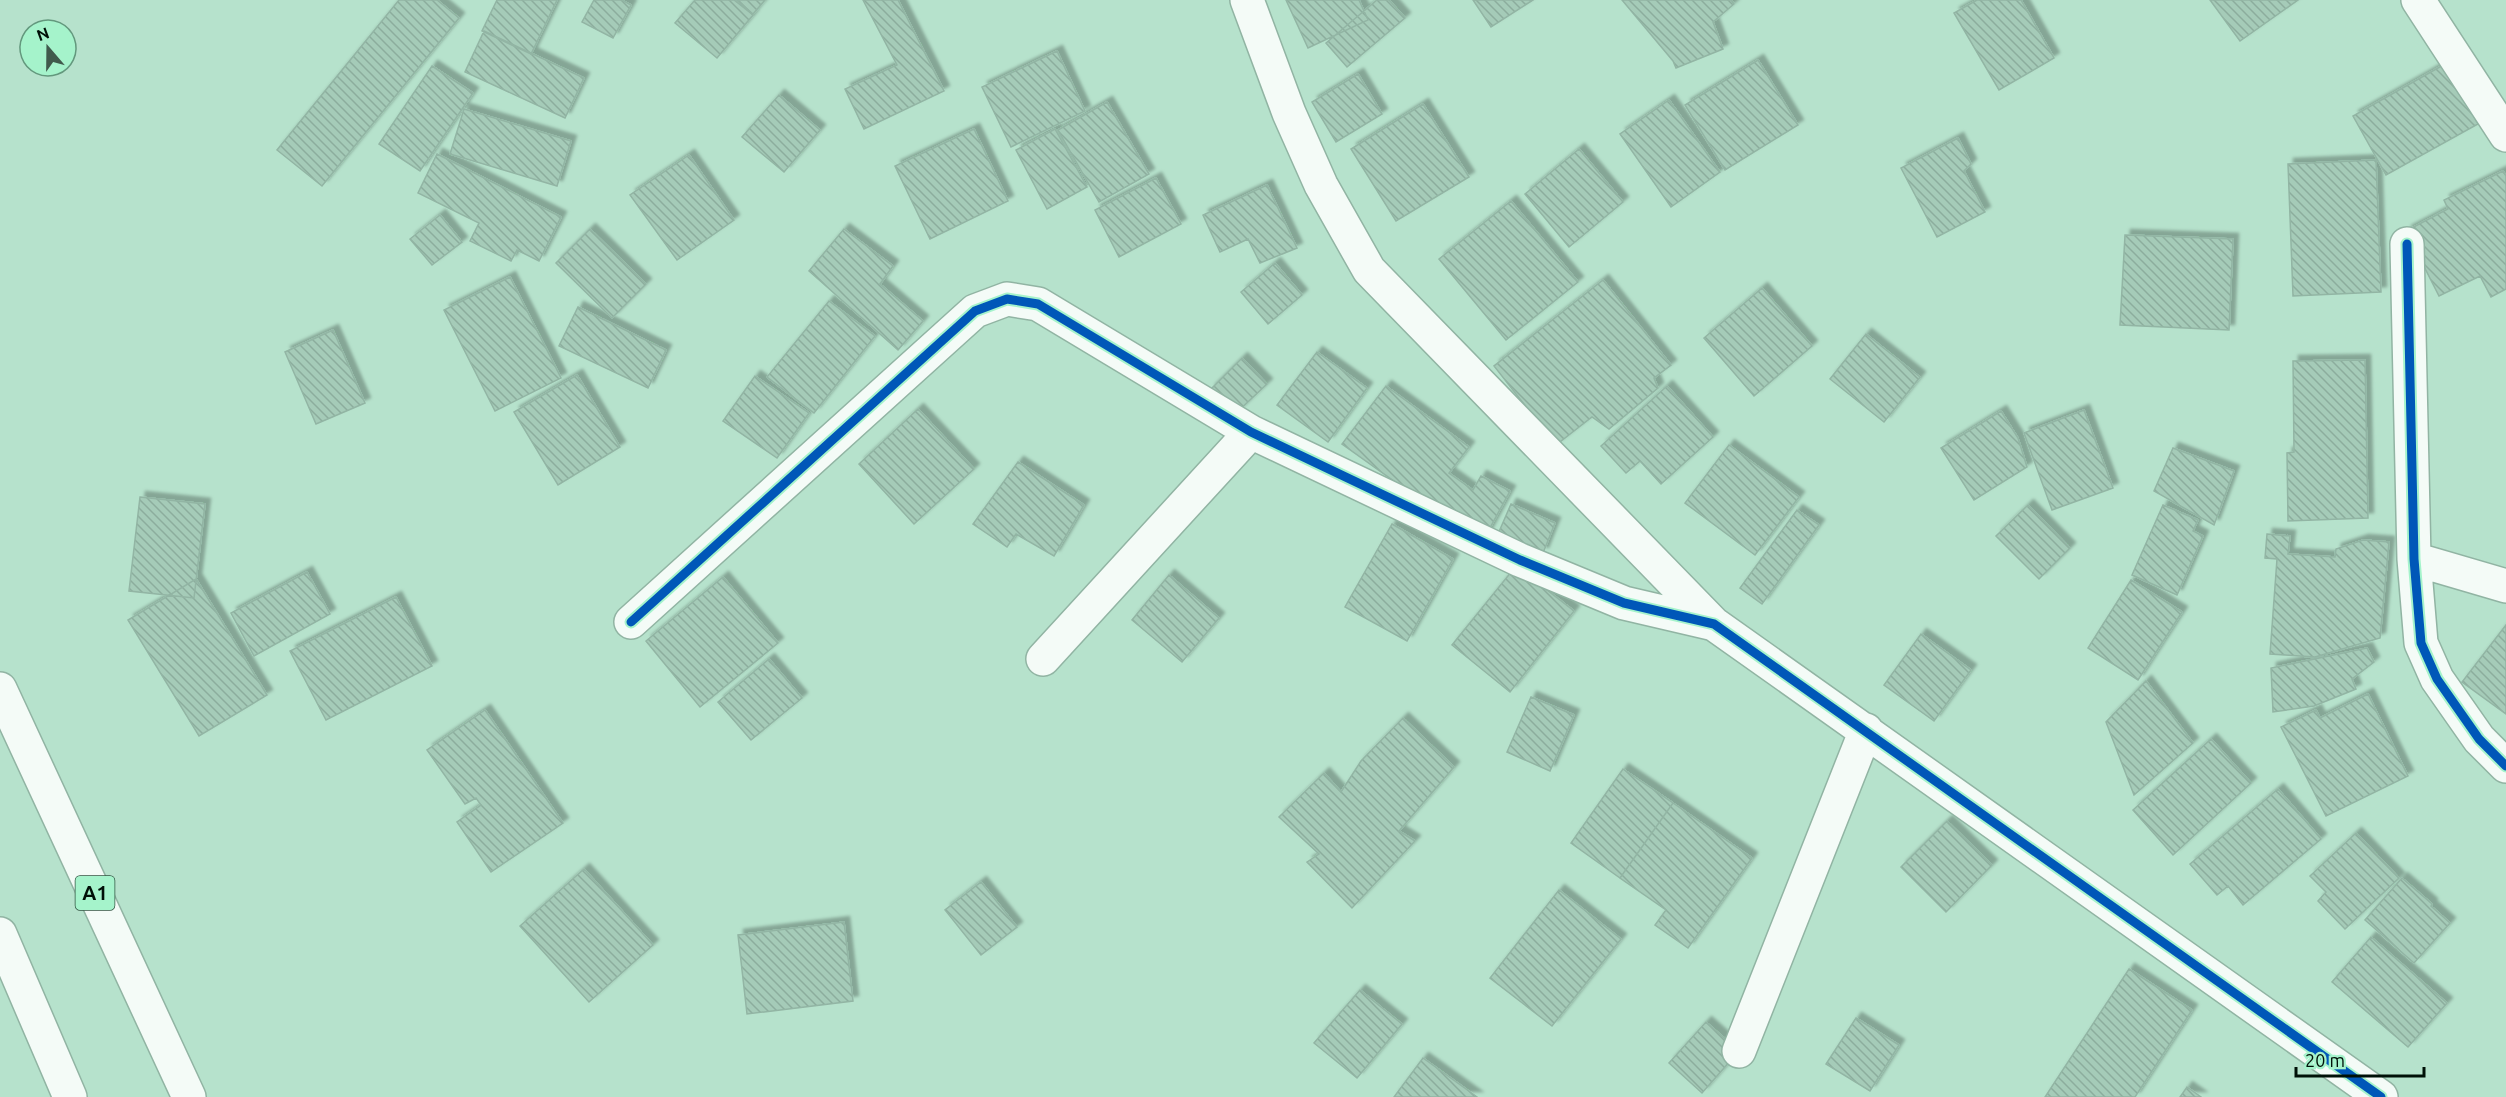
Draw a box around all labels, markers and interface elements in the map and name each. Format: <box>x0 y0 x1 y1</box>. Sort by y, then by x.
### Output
north arrow <box>18 18 78 78</box>
text: N <box>34 23 52 44</box>
road number: A1 <box>76 876 115 910</box>
scale bar <box>2296 1040 2424 1078</box>
text: 20 m <box>2305 1050 2345 1070</box>

